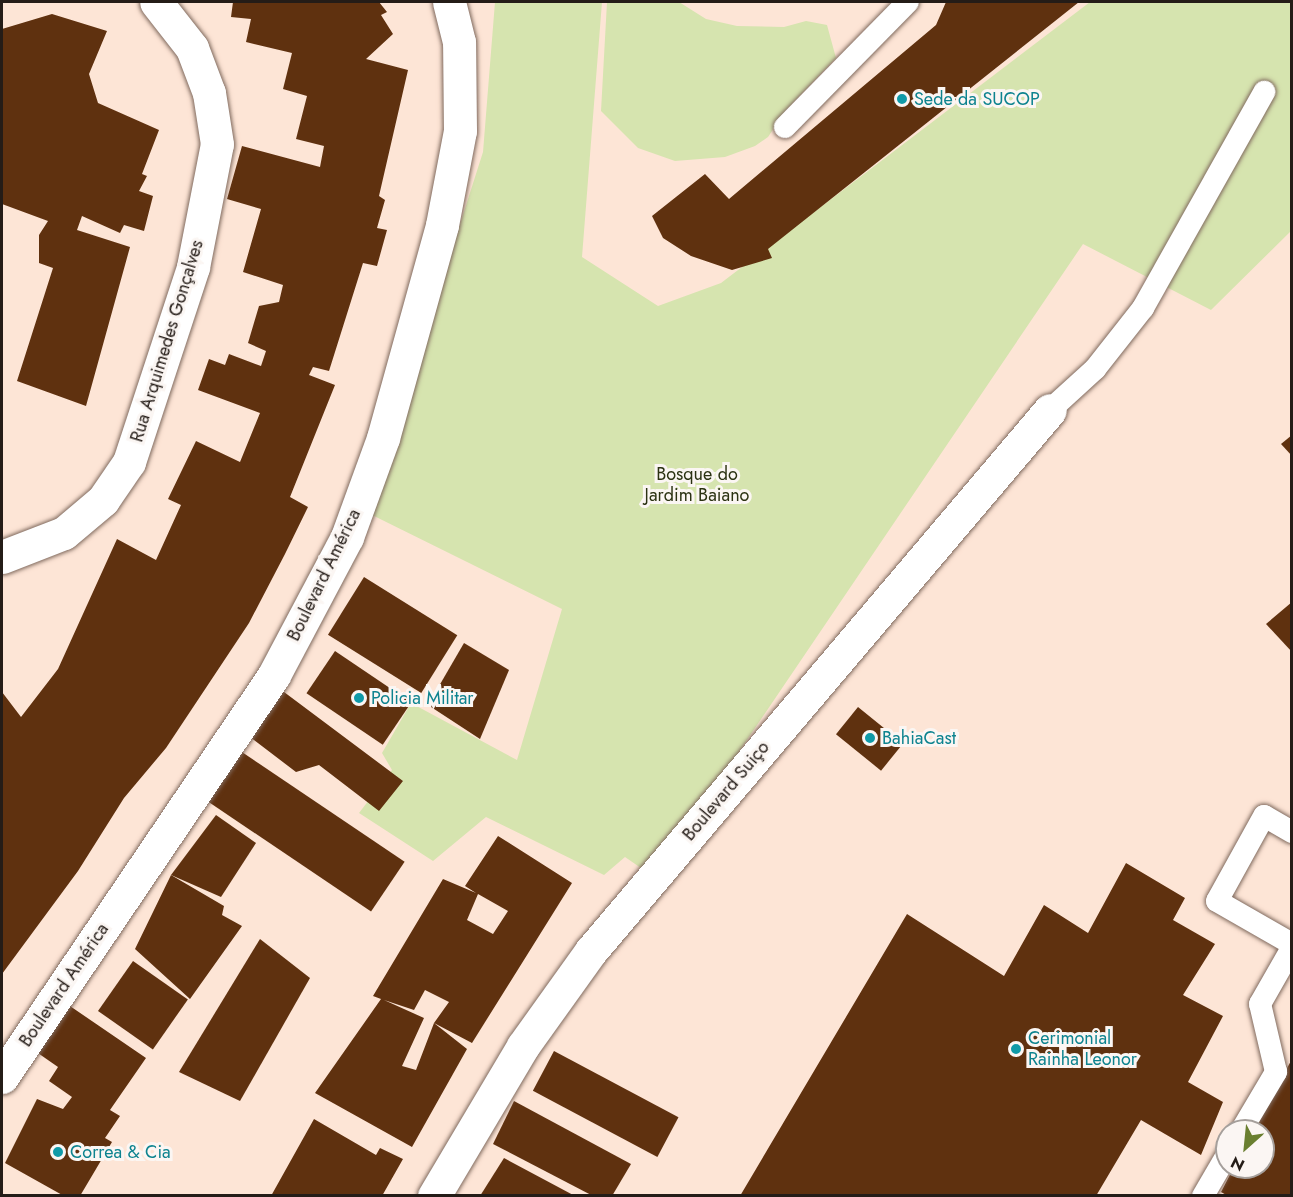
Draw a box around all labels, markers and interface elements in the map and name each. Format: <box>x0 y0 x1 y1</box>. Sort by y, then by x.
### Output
place label: Sede da SUCOP <box>914 88 1040 110</box>
marker: Sede da SUCOP <box>895 92 909 106</box>
street label: Rua Arquimedes Gonçalves <box>126 237 208 445</box>
park label: Bosque do Jardim Baiano <box>645 464 749 506</box>
street label: Boulevard América <box>283 505 365 645</box>
place label: Policia Militar <box>371 687 474 709</box>
marker: Policia Militar <box>352 691 366 705</box>
place label: BahiaCast <box>882 727 956 749</box>
marker: BahiaCast <box>863 731 877 745</box>
street label: Boulevard Suiço <box>678 737 774 845</box>
street label: Boulevard América <box>15 919 113 1051</box>
place label: Cerimonial Rainha Leonor <box>1028 1028 1137 1070</box>
marker: Cerimonial Rainha Leonor <box>1009 1042 1023 1056</box>
north arrow <box>1215 1119 1275 1179</box>
place label: Correa & Cia <box>70 1141 171 1163</box>
marker: Correa & Cia <box>51 1145 65 1159</box>
text: N <box>1227 1151 1248 1177</box>

